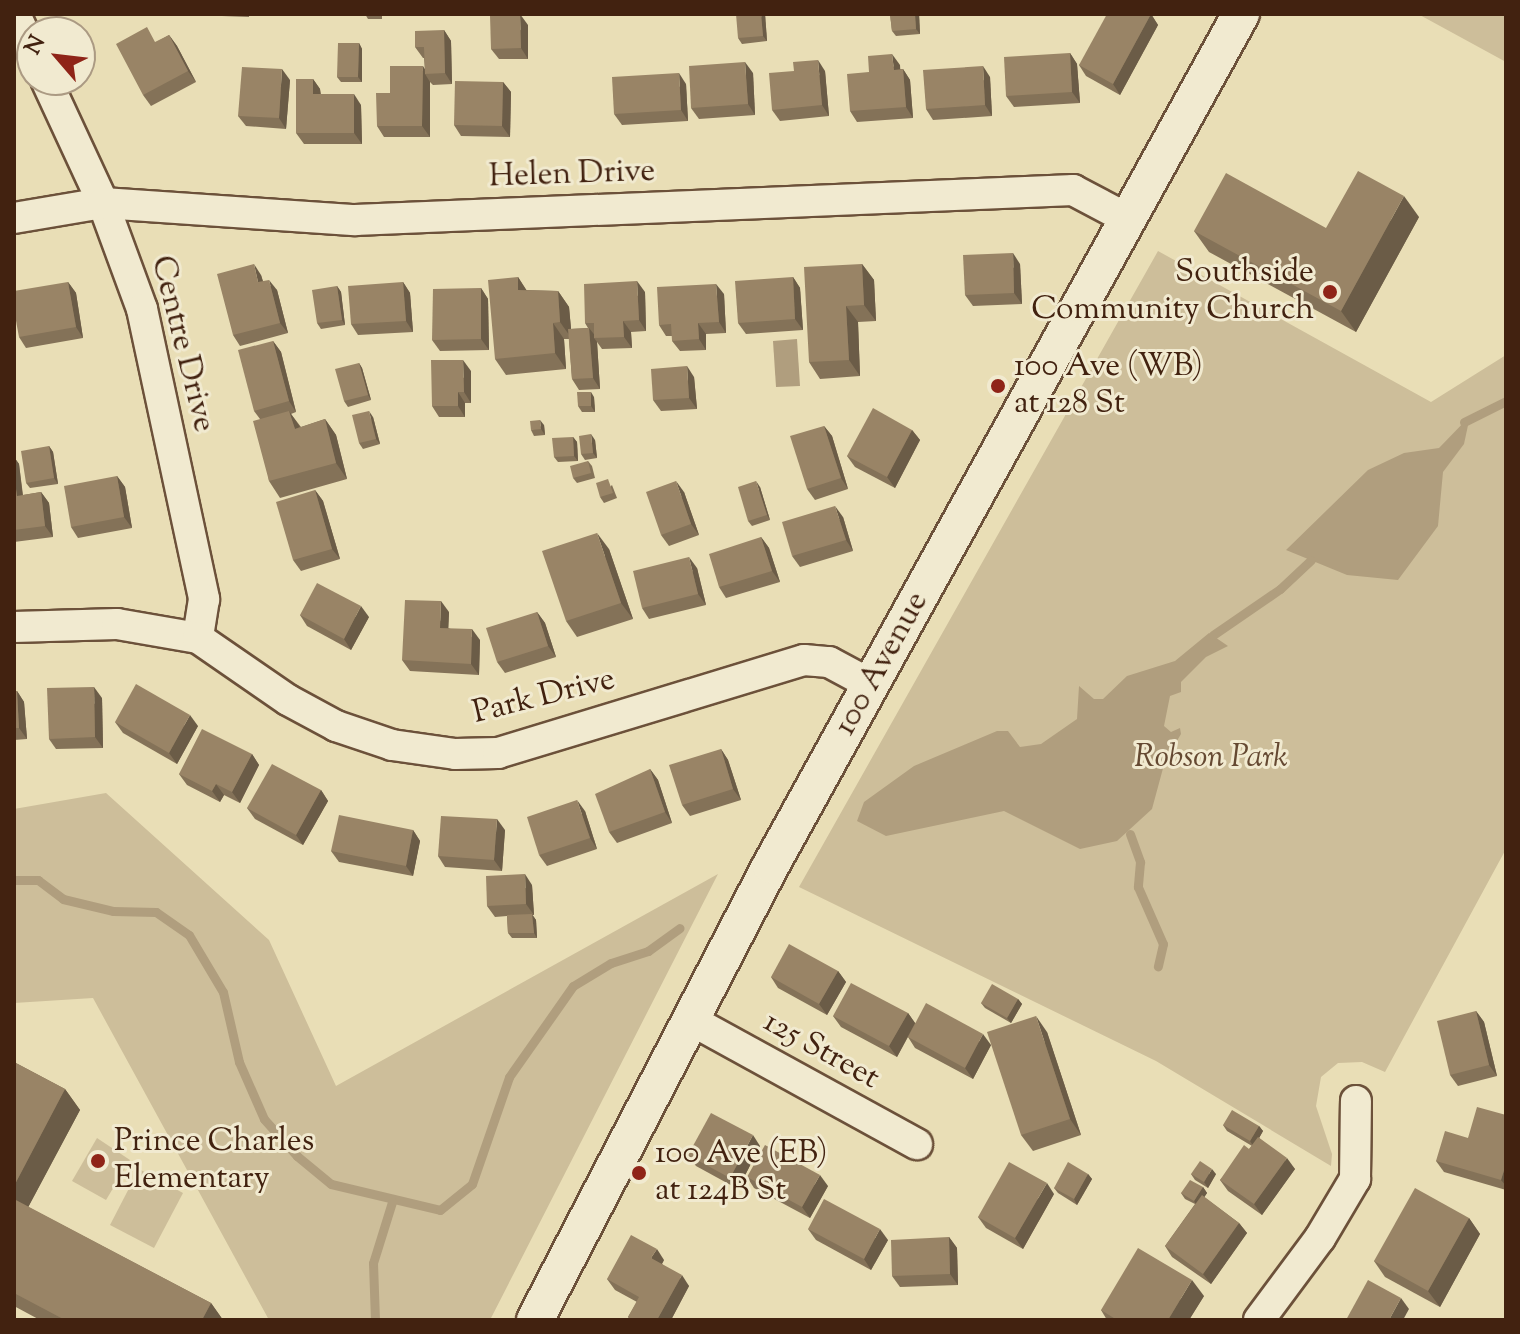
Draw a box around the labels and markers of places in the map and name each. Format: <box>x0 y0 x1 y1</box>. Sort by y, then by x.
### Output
place label: Southside Community Church <box>1031 255 1314 330</box>
marker: Southside Community Church <box>1321 283 1339 301</box>
place label: 100 Ave (WB) at 128 St <box>1014 349 1203 424</box>
marker: 100 Ave (WB) at 128 St <box>989 377 1007 395</box>
place label: Prince Charles Elementary <box>114 1124 314 1199</box>
place label: 100 Ave (EB) at 124B St <box>655 1136 827 1211</box>
marker: Prince Charles Elementary <box>89 1152 107 1170</box>
marker: 100 Ave (EB) at 124B St <box>630 1164 648 1182</box>

